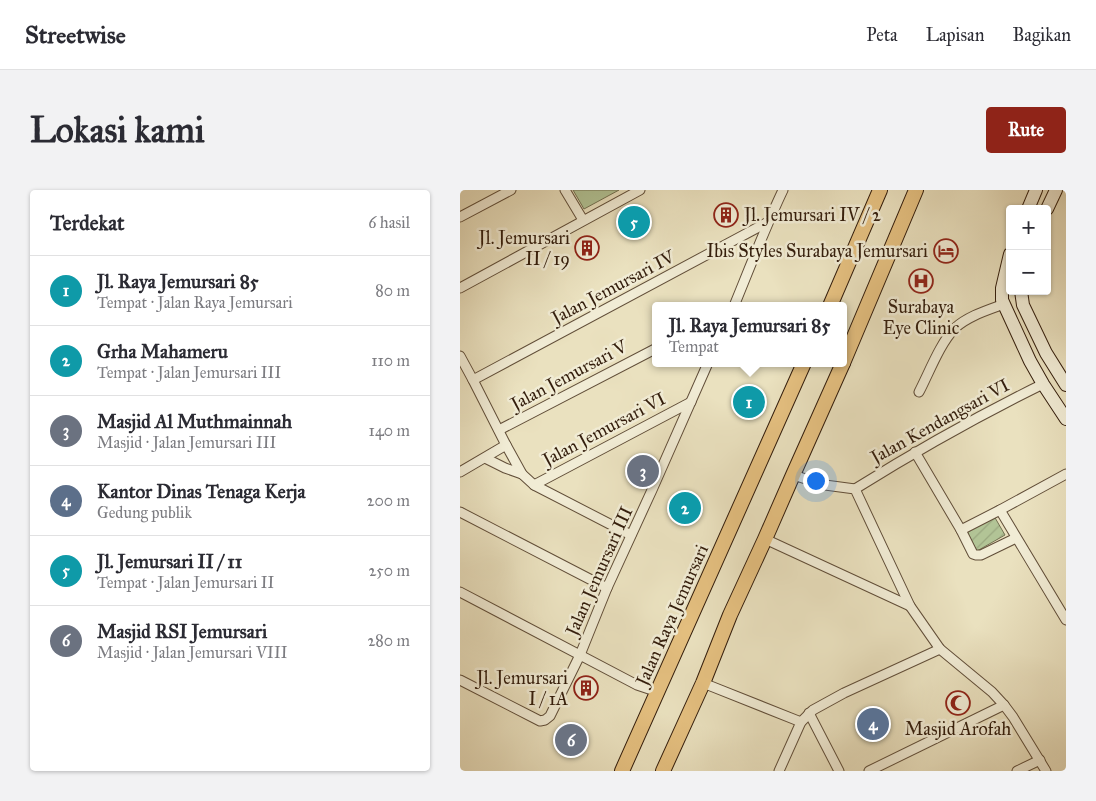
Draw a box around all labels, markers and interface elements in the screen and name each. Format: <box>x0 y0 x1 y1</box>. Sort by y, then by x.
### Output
text: Streetwise <box>25 20 126 50</box>
text: Peta <box>866 24 898 46</box>
text: Lapisan <box>926 24 984 46</box>
text: Bagikan <box>1012 24 1071 46</box>
button: Rute <box>986 107 1066 153</box>
text: Lokasi kami <box>30 109 205 152</box>
building icon: Jl. Jemursari IV / 2 <box>713 202 739 228</box>
pin: 5 <box>618 203 650 241</box>
place label: Jl. Jemursari IV / 2 <box>742 204 881 227</box>
map controls <box>1006 205 1051 295</box>
button: + <box>1006 205 1051 250</box>
text: Terdekat <box>50 210 124 236</box>
text: 6 hasil <box>368 213 410 232</box>
place label: Jl. Jemursari II / 19 <box>477 227 570 270</box>
building icon: Jl. Jemursari II / 19 <box>574 235 600 261</box>
hotel icon: Ibis Styles Surabaya Jemursari <box>933 238 959 264</box>
place label: Ibis Styles Surabaya Jemursari <box>706 240 928 263</box>
street label: Jalan Jemursari IV <box>546 245 680 331</box>
button: − <box>1006 250 1051 295</box>
hospital icon: Surabaya Eye Clinic <box>908 268 934 294</box>
text: Jl. Raya Jemursari 85 <box>97 270 259 293</box>
text: 1 <box>63 281 69 300</box>
text: 80 m <box>375 281 410 300</box>
text: Tempat · Jalan Raya Jemursari <box>97 293 293 312</box>
place label: Surabaya Eye Clinic <box>883 296 960 339</box>
popup <box>652 302 847 367</box>
text: Jl. Raya Jemursari 85 <box>669 314 830 337</box>
street label: Jalan Jemursari V <box>505 334 633 417</box>
text: Tempat <box>669 337 719 356</box>
text: Grha Mahameru <box>97 340 228 363</box>
text: 2 <box>62 351 70 370</box>
text: 110 m <box>371 351 410 370</box>
text: Tempat · Jalan Jemursari III <box>97 363 281 382</box>
street label: Jalan Kendangsari VI <box>865 374 1014 470</box>
pin: 1 <box>733 383 765 421</box>
street label: Jalan Jemursari VI <box>537 387 670 473</box>
text: Masjid Al Muthmainnah <box>97 410 292 433</box>
text: 3 <box>63 421 69 440</box>
text: 140 m <box>369 421 410 440</box>
text: Masjid · Jalan Jemursari III <box>97 433 276 452</box>
pin: 3 <box>627 452 659 490</box>
your location <box>803 468 829 494</box>
text: Kantor Dinas Tenaga Kerja <box>97 480 305 503</box>
pin: 2 <box>669 489 701 527</box>
text: 4 <box>62 491 70 510</box>
text: 200 m <box>367 491 410 510</box>
text: Gedung publik <box>97 503 192 522</box>
street label: Jalan Jemursari III <box>560 503 638 641</box>
street label: Jalan Raya Jemursari <box>630 541 714 691</box>
text: Jl. Jemursari II / 11 <box>97 550 242 573</box>
text: 5 <box>62 561 70 580</box>
text: 250 m <box>369 561 410 580</box>
text: Tempat · Jalan Jemursari II <box>97 573 274 592</box>
text: Masjid RSI Jemursari <box>97 620 267 643</box>
text: 6 <box>62 631 70 650</box>
text: 280 m <box>367 631 410 650</box>
text: Masjid · Jalan Jemursari VIII <box>97 643 288 662</box>
place label: Jl. Jemursari I / 1A <box>475 667 568 710</box>
building icon: Jl. Jemursari I / 1A <box>573 675 599 701</box>
mosque icon: Masjid Arofah <box>945 690 971 716</box>
pin: 4 <box>857 705 889 743</box>
place label: Masjid Arofah <box>905 718 1011 740</box>
pin: 6 <box>555 721 587 759</box>

